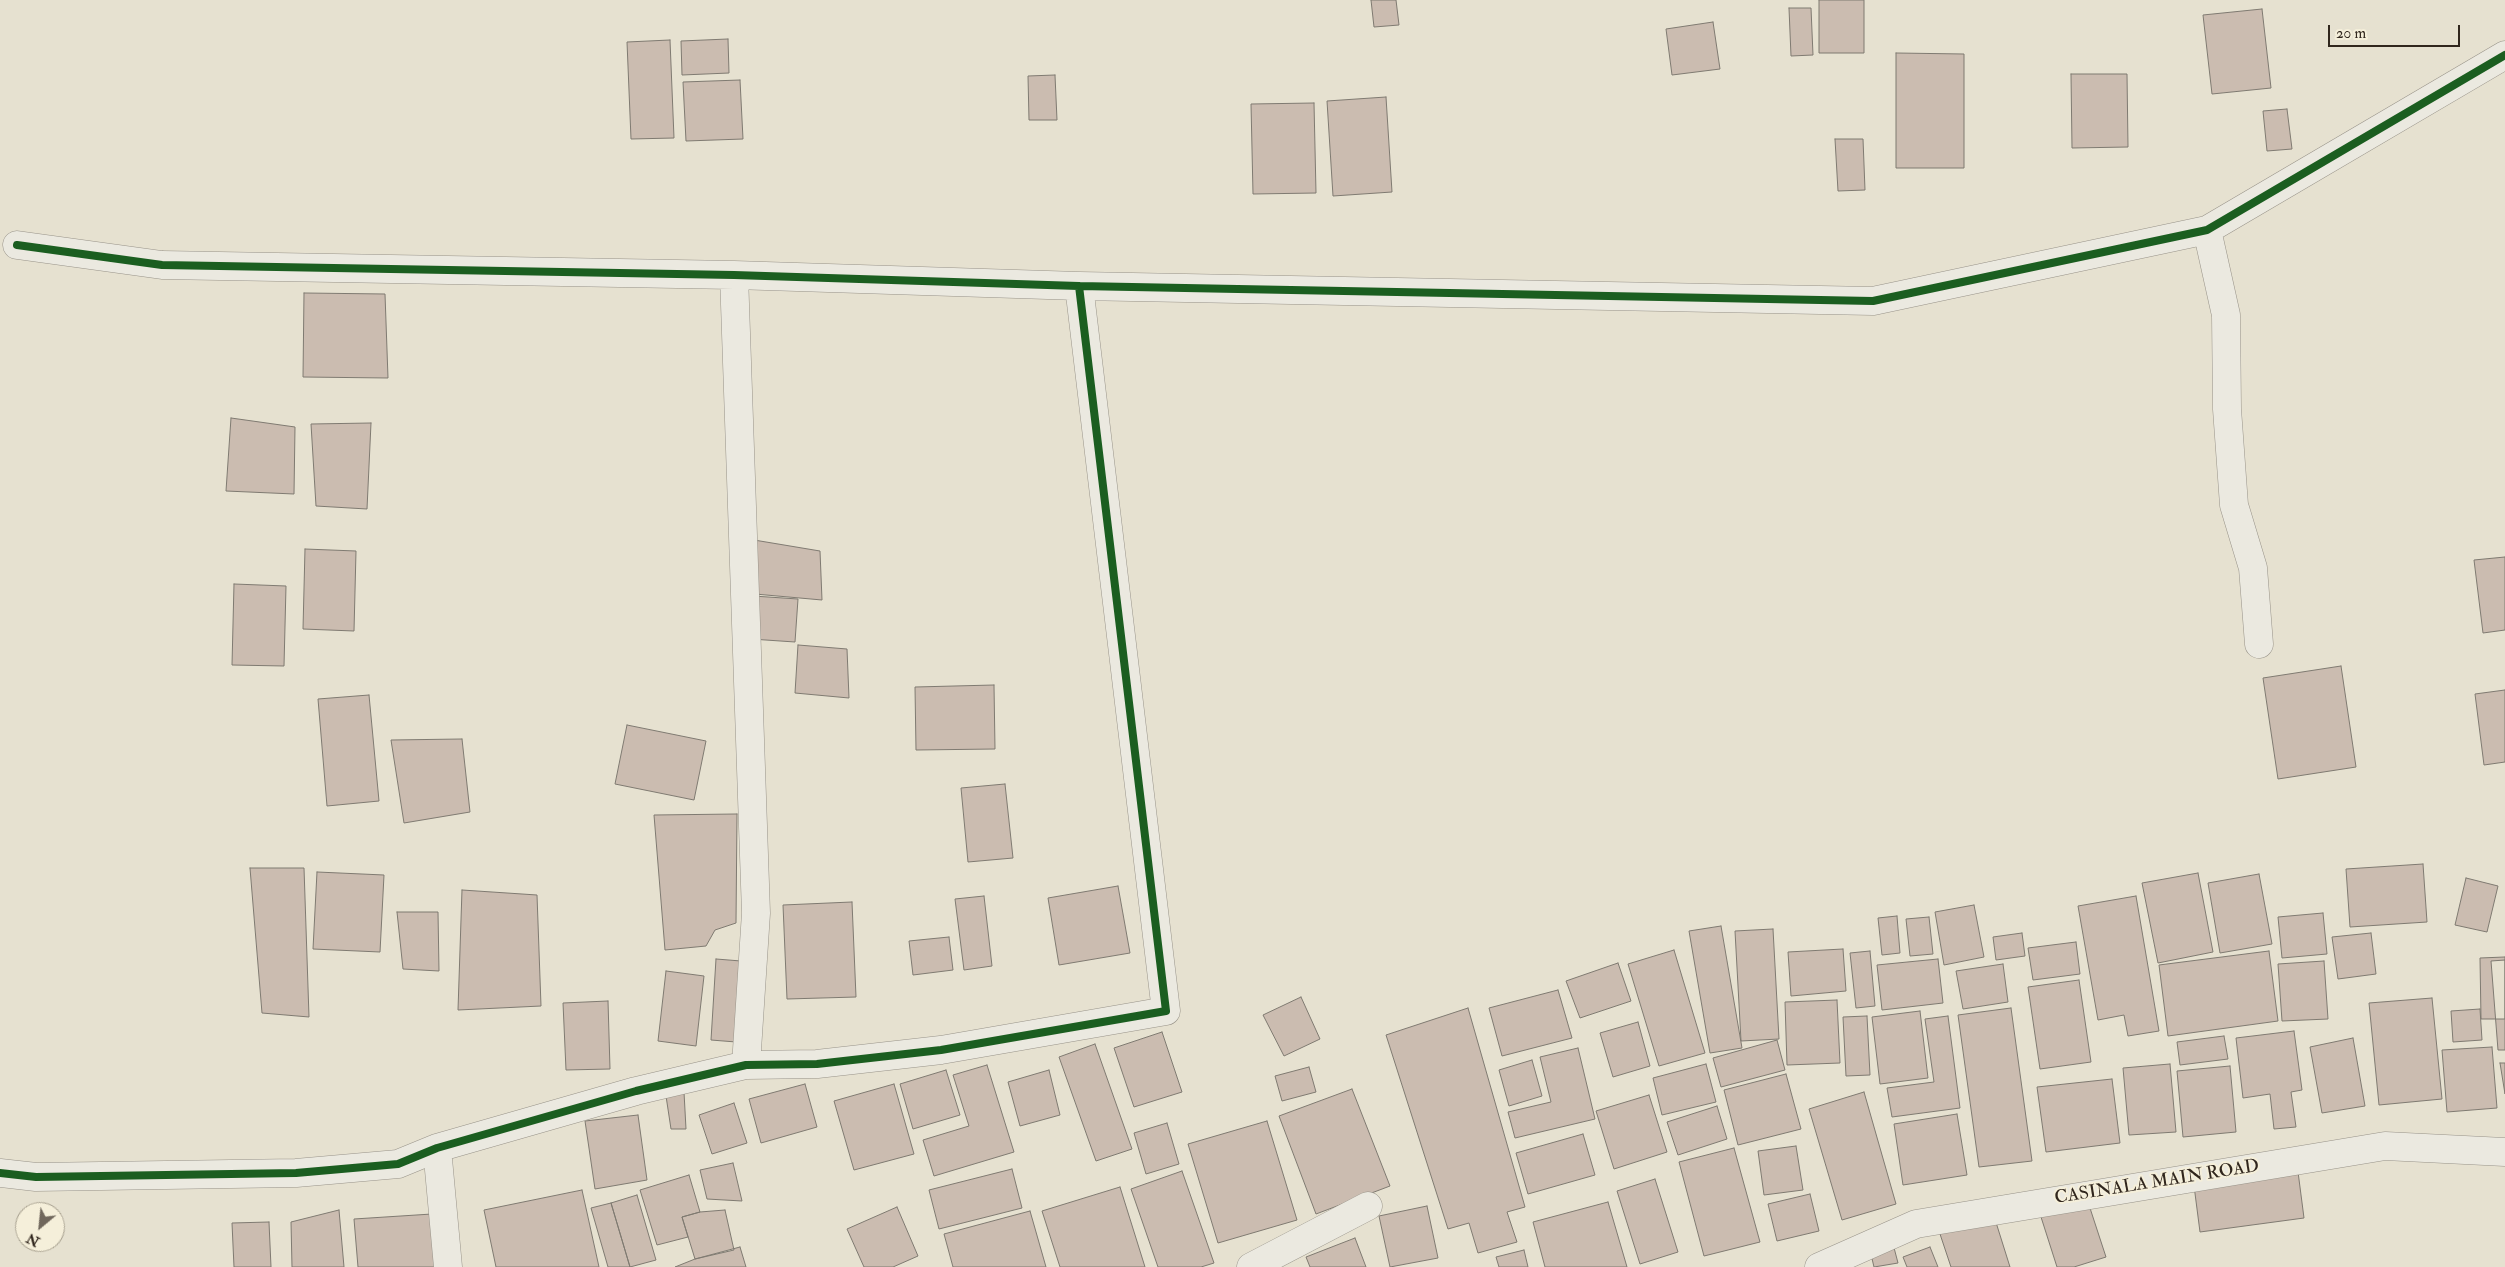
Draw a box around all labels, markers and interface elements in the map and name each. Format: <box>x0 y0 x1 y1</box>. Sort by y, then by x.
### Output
scale bar <box>2330 15 2462 47</box>
text: 20 m <box>2336 24 2366 43</box>
street label: CASINALA MAIN ROAD <box>2053 1156 2261 1210</box>
north arrow <box>15 1202 65 1252</box>
text: N <box>24 1229 43 1250</box>

